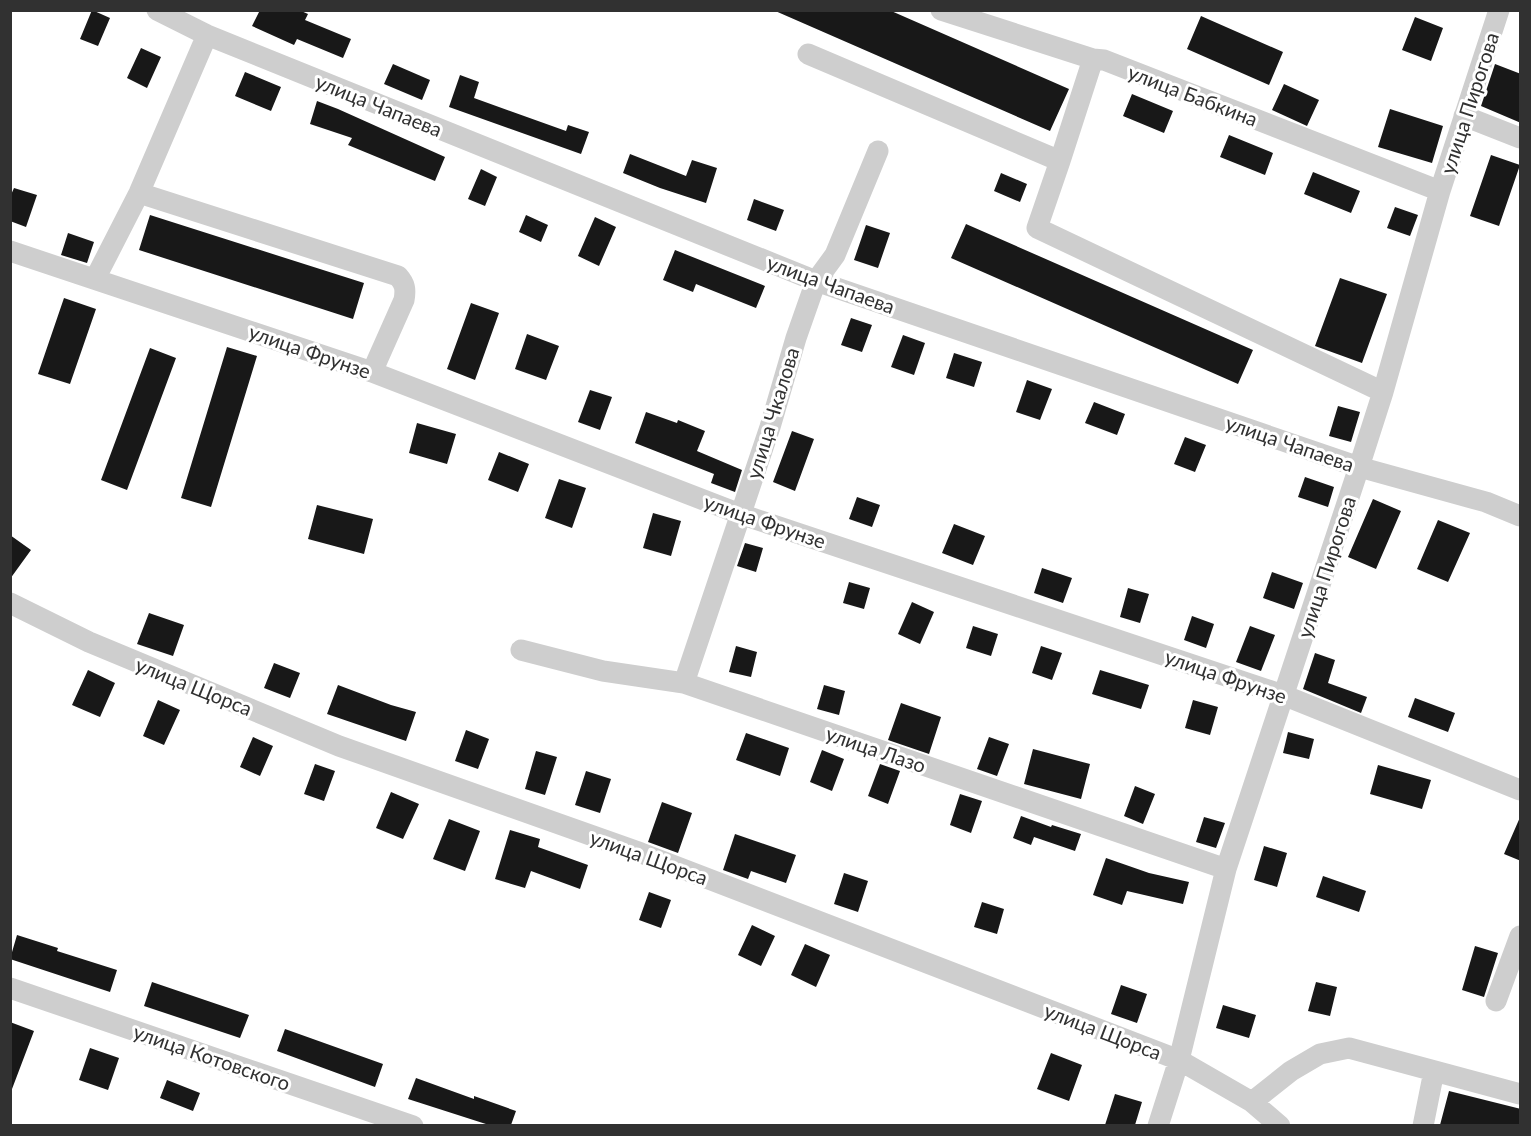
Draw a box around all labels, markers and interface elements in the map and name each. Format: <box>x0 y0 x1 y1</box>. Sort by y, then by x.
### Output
street label: улица Пирогова <box>1435 29 1503 177</box>
street label: улица Бабкина <box>1125 59 1261 131</box>
street label: улица Чапаева <box>312 69 446 141</box>
street label: улица Чапаева <box>764 250 898 318</box>
street label: улица Фрунзе <box>246 319 374 383</box>
street label: улица Чкалова <box>741 344 803 482</box>
street label: улица Чапаева <box>1223 410 1357 476</box>
street label: улица Фрунзе <box>701 489 829 553</box>
street label: улица Пирогова <box>1292 493 1360 641</box>
street label: улица Фрунзе <box>1162 644 1290 708</box>
street label: улица Щорса <box>132 652 256 720</box>
street label: улица Лазо <box>823 721 929 777</box>
street label: улица Щорса <box>587 825 711 889</box>
street label: улица Щорса <box>1041 998 1165 1064</box>
street label: улица Котовского <box>130 1019 294 1095</box>

